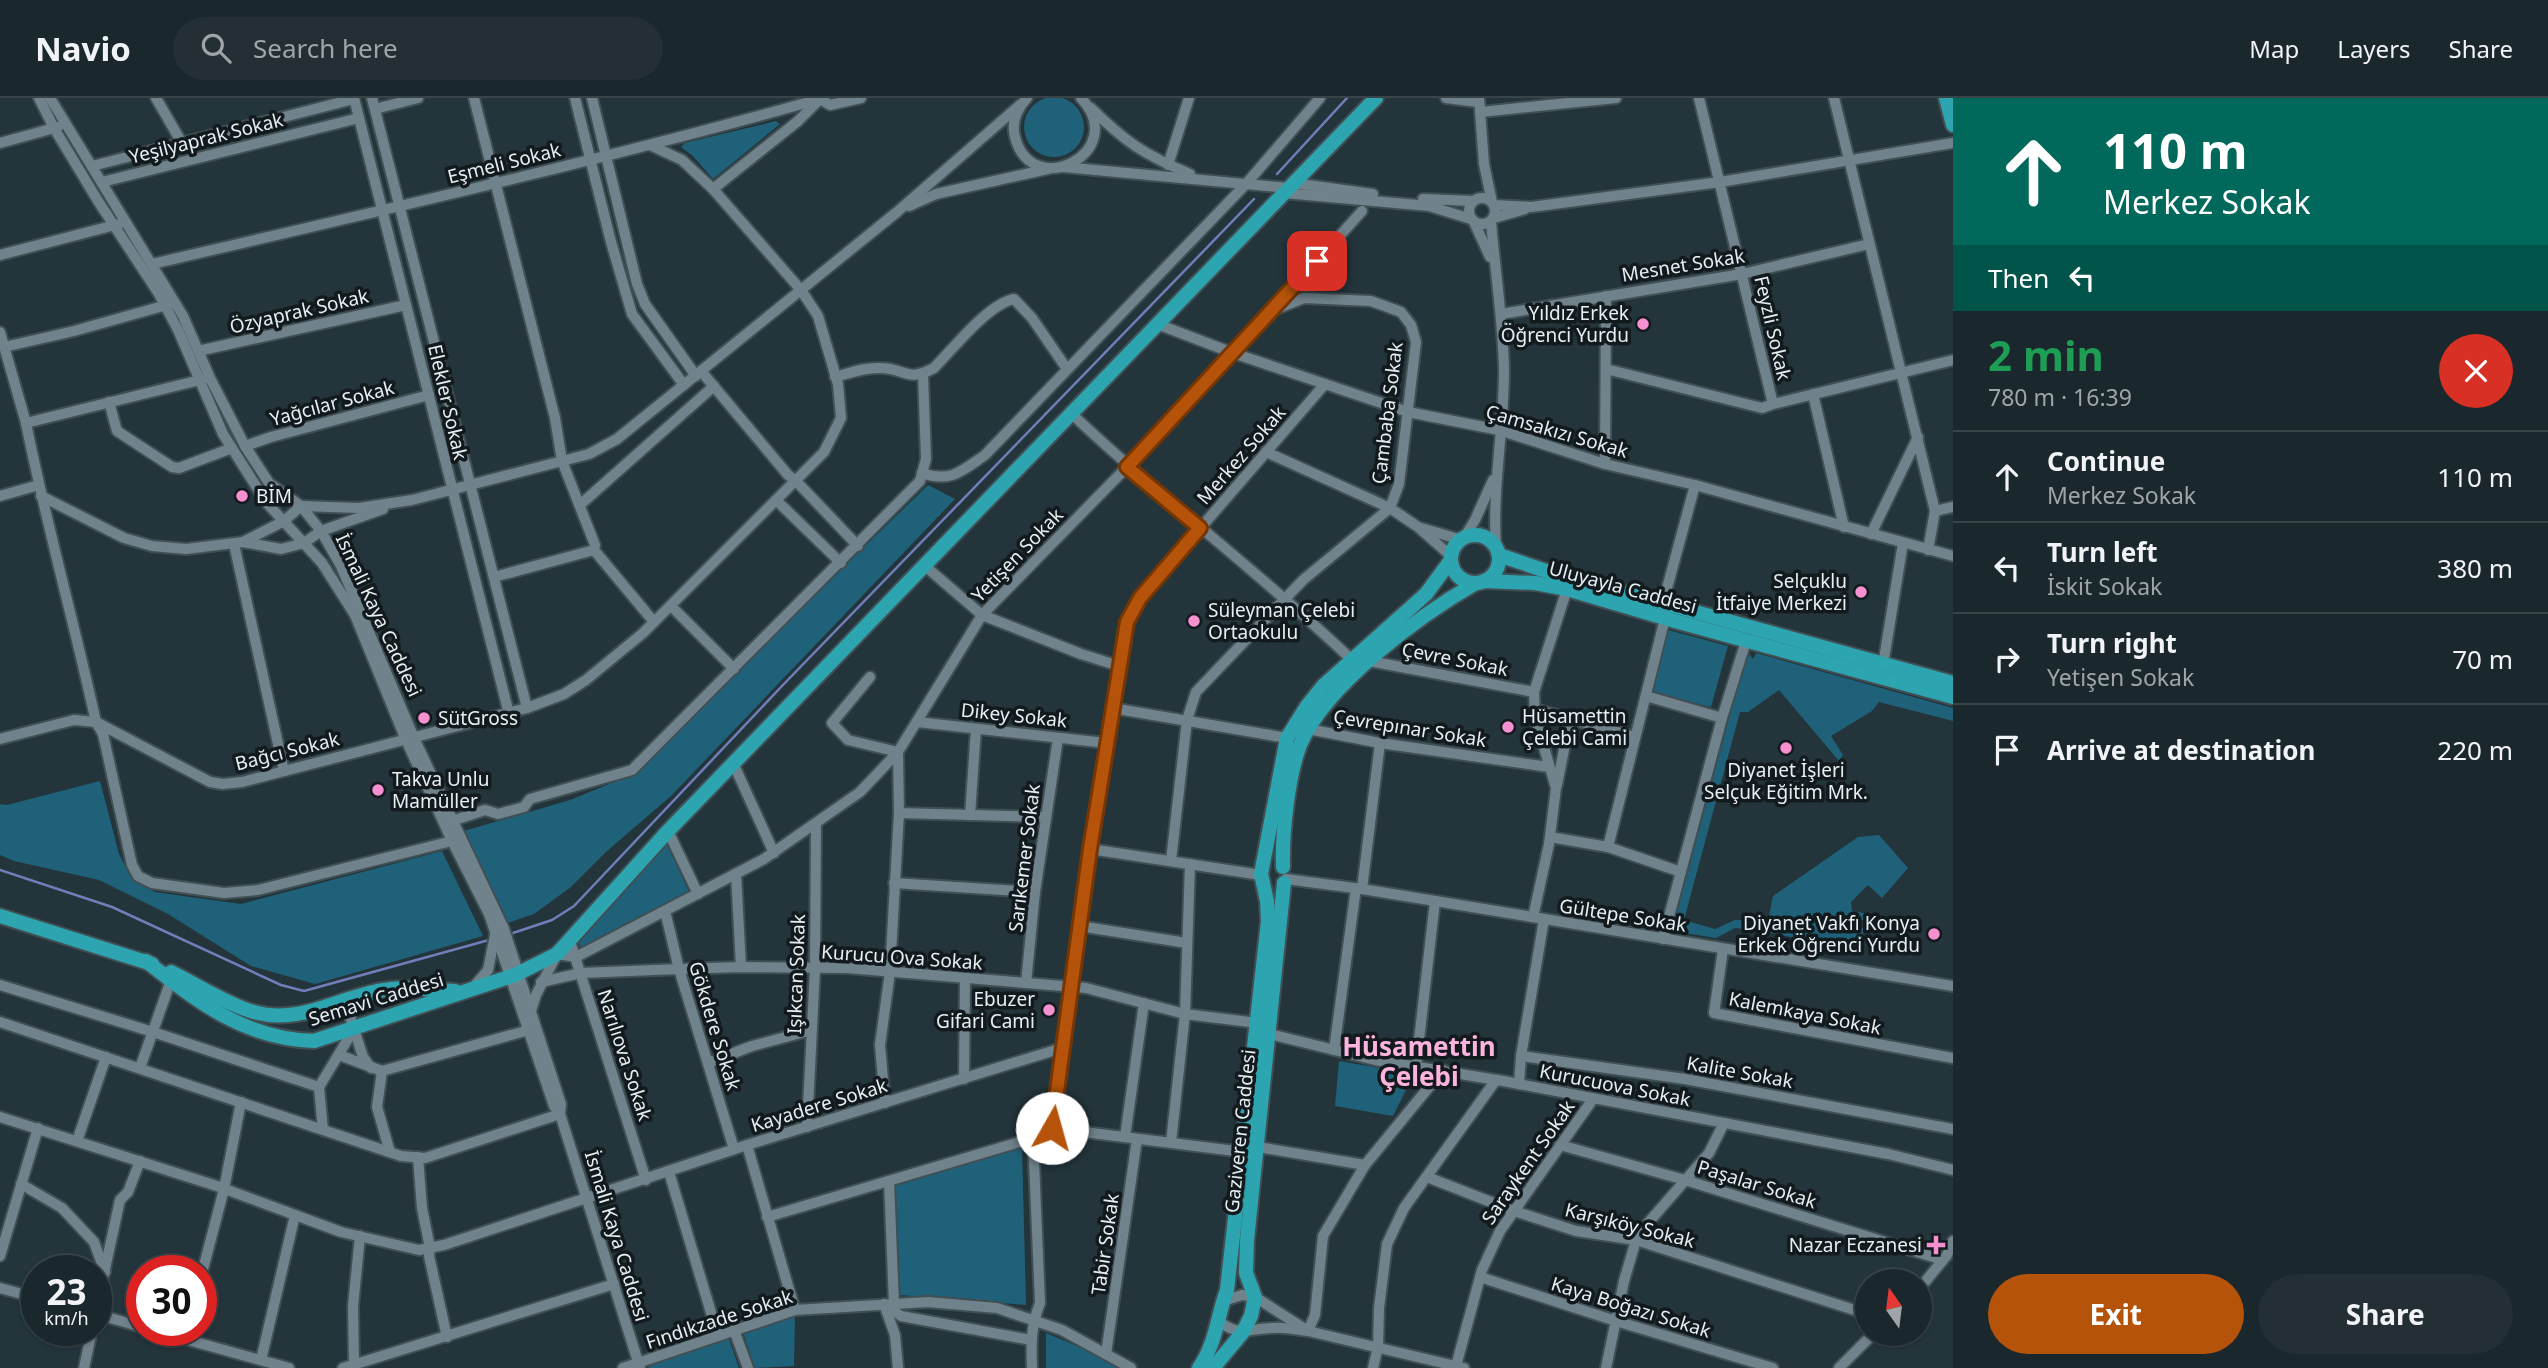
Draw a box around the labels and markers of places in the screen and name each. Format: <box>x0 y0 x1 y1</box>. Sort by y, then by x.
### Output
pin <box>1287 231 1347 291</box>
place label: Yıldız Erkek Öğrenci Yurdu <box>1501 300 1629 348</box>
marker: Yıldız Erkek Öğrenci Yurdu <box>1635 316 1651 332</box>
place label: BİM <box>256 483 292 509</box>
marker: BİM <box>234 488 250 504</box>
place label: Selçuklu İtfaiye Merkezi <box>1716 568 1847 616</box>
marker: Selçuklu İtfaiye Merkezi <box>1853 584 1869 600</box>
place label: Süleyman Çelebi Ortaokulu <box>1208 597 1355 645</box>
marker: Süleyman Çelebi Ortaokulu <box>1186 613 1202 629</box>
place label: Hüsamettin Çelebi Cami <box>1522 703 1627 751</box>
place label: SütGross <box>438 705 518 731</box>
marker: SütGross <box>416 710 432 726</box>
marker: Hüsamettin Çelebi Cami <box>1500 719 1516 735</box>
marker: Diyanet İşleri Selçuk Eğitim Mrk. <box>1778 740 1794 756</box>
place label: Diyanet İşleri Selçuk Eğitim Mrk. <box>1704 757 1868 805</box>
place label: Takva Unlu Mamüller <box>392 766 489 814</box>
marker: Takva Unlu Mamüller <box>370 782 386 798</box>
place label: Diyanet Vakfı Konya Erkek Öğrenci Yurdu <box>1737 910 1920 958</box>
marker: Diyanet Vakfı Konya Erkek Öğrenci Yurdu <box>1926 926 1942 942</box>
place label: Ebuzer Gifari Cami <box>936 986 1035 1034</box>
marker: Ebuzer Gifari Cami <box>1041 1002 1057 1018</box>
place label: Nazar Eczanesi <box>1789 1232 1922 1258</box>
marker: Nazar Eczanesi <box>1928 1237 1944 1253</box>

